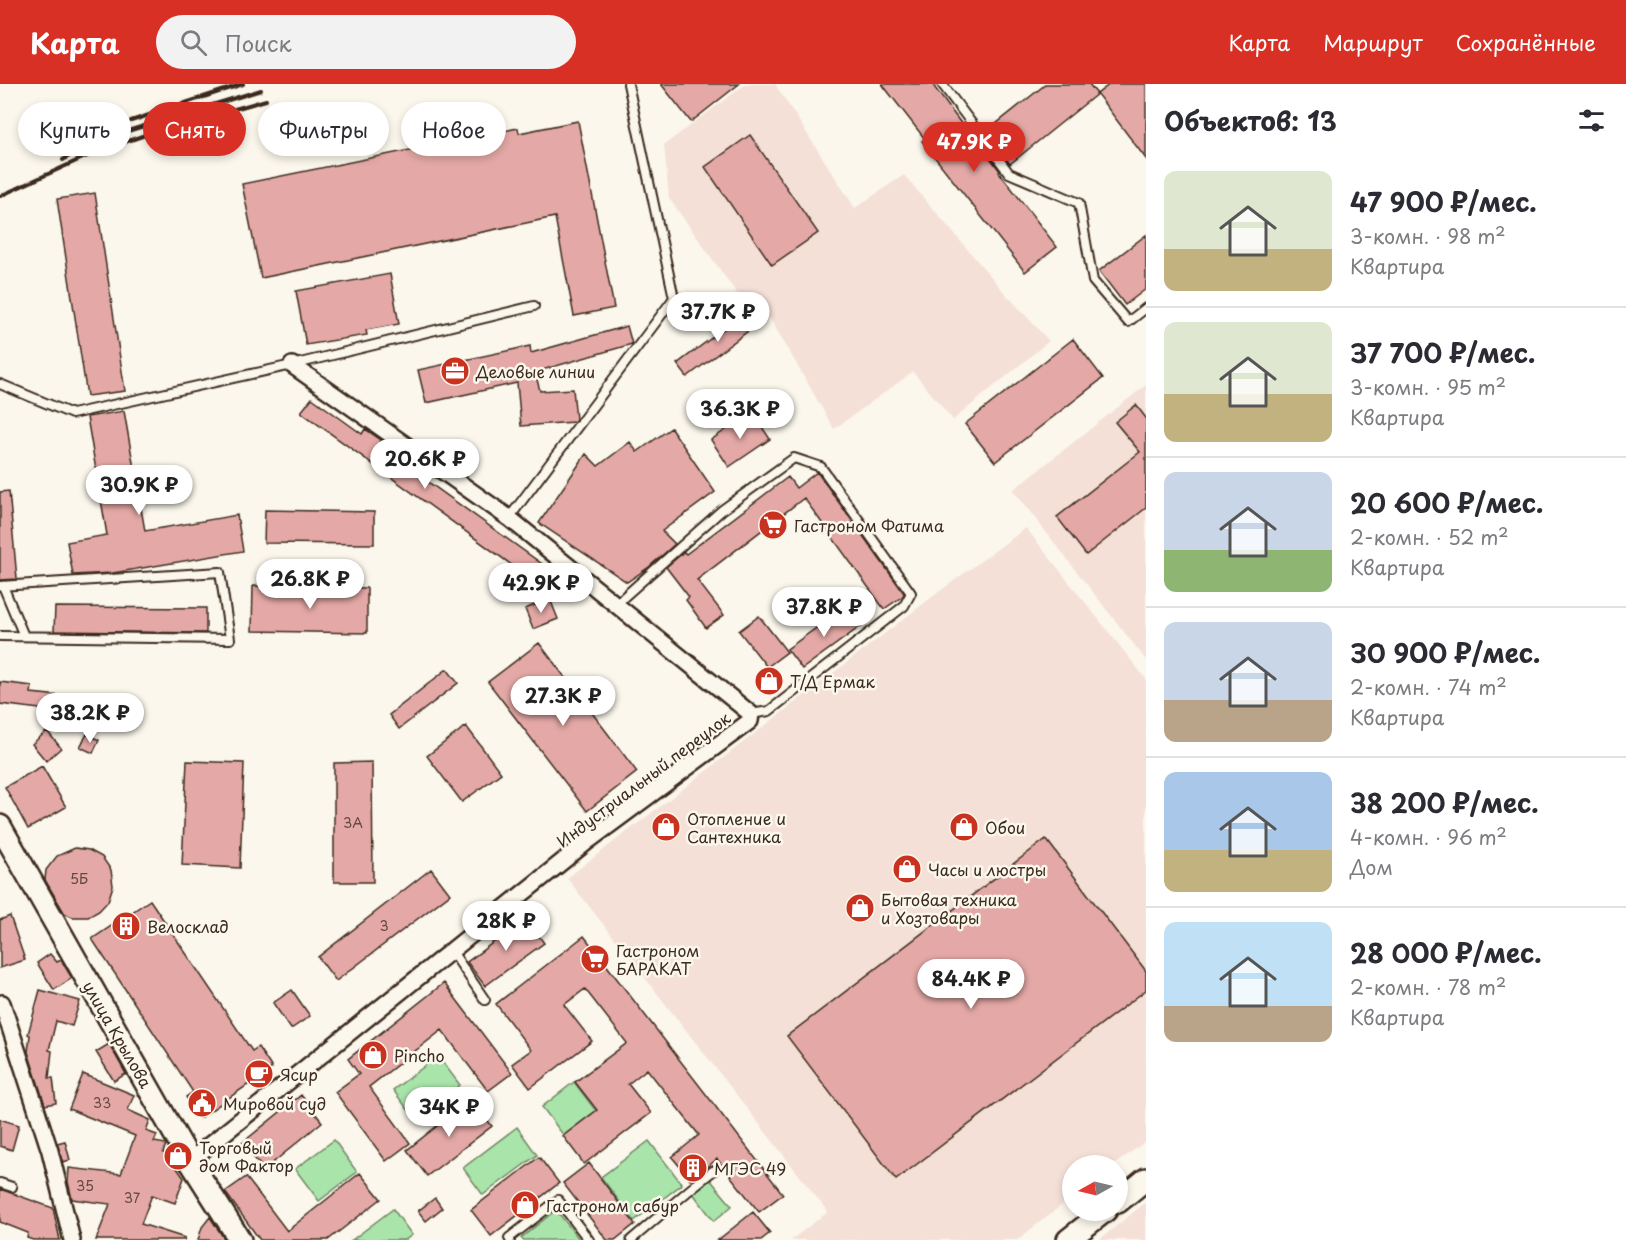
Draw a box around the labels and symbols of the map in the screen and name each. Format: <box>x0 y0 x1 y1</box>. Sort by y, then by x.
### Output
pin: 47.9K ₽ <box>919 122 1029 173</box>
pin: 37.7K ₽ <box>663 292 773 343</box>
office icon: Деловые линии <box>439 355 471 387</box>
place label: Деловые линии <box>475 359 595 383</box>
pin: 36.3K ₽ <box>685 389 795 440</box>
pin: 20.6K ₽ <box>370 439 480 490</box>
pin: 30.9K ₽ <box>84 465 194 516</box>
supermarket icon: Гастроном Фатима <box>757 509 789 541</box>
place label: Гастроном Фатима <box>794 513 944 537</box>
pin: 26.8K ₽ <box>255 559 365 610</box>
pin: 42.9K ₽ <box>486 563 596 614</box>
pin: 37.8K ₽ <box>769 587 879 638</box>
shop icon: Т/Д Ермак <box>753 665 785 697</box>
place label: Т/Д Ермак <box>790 669 875 693</box>
pin: 27.3K ₽ <box>508 676 618 727</box>
pin: 38.2K ₽ <box>35 693 145 744</box>
street label: Индустриальный переулок <box>551 705 735 852</box>
place label: Отопление и Сантехника <box>687 806 786 848</box>
shop icon: Отопление и Сантехника <box>650 811 682 843</box>
shop icon: Обои <box>948 811 980 843</box>
house number: 3А <box>343 812 363 833</box>
place label: Обои <box>985 815 1025 839</box>
shop icon: Часы и люстры <box>891 853 923 885</box>
place label: Часы и люстры <box>928 857 1046 881</box>
house number: 5Б <box>70 868 88 889</box>
place label: Бытовая техника и Хозтовары <box>881 887 1017 929</box>
shop icon: Бытовая техника и Хозтовары <box>844 892 876 924</box>
pin: 28K ₽ <box>464 901 548 952</box>
building icon: Велосклад <box>110 910 142 942</box>
place label: Велосклад <box>147 914 229 938</box>
house number: 3 <box>379 915 389 936</box>
place label: Гастроном БАРАКАТ <box>616 938 699 980</box>
supermarket icon: Гастроном БАРАКАТ <box>579 943 611 975</box>
pin: 84.4K ₽ <box>916 959 1026 1010</box>
street label: улица Крылова <box>78 976 158 1092</box>
shop icon: Pincho <box>357 1039 389 1071</box>
place label: Pincho <box>394 1043 445 1067</box>
cafe icon: Ясир <box>243 1058 275 1090</box>
place label: Ясир <box>280 1062 318 1086</box>
public building icon: Мировой суд <box>186 1087 218 1119</box>
pin: 34K ₽ <box>407 1087 491 1138</box>
place label: Мировой суд <box>223 1091 326 1115</box>
house number: 33 <box>93 1092 111 1113</box>
place label: Торговый дом Фактор <box>199 1135 294 1177</box>
shop icon: Торговый дом Фактор <box>162 1140 194 1172</box>
building icon: МГЭС 49 <box>677 1152 709 1184</box>
north arrow <box>1062 1155 1128 1221</box>
place label: МГЭС 49 <box>714 1156 786 1180</box>
house number: 35 <box>76 1175 94 1196</box>
house number: 37 <box>124 1187 141 1208</box>
shop icon: Гастроном сабур <box>509 1189 541 1221</box>
place label: Гастроном сабур <box>546 1193 679 1217</box>

